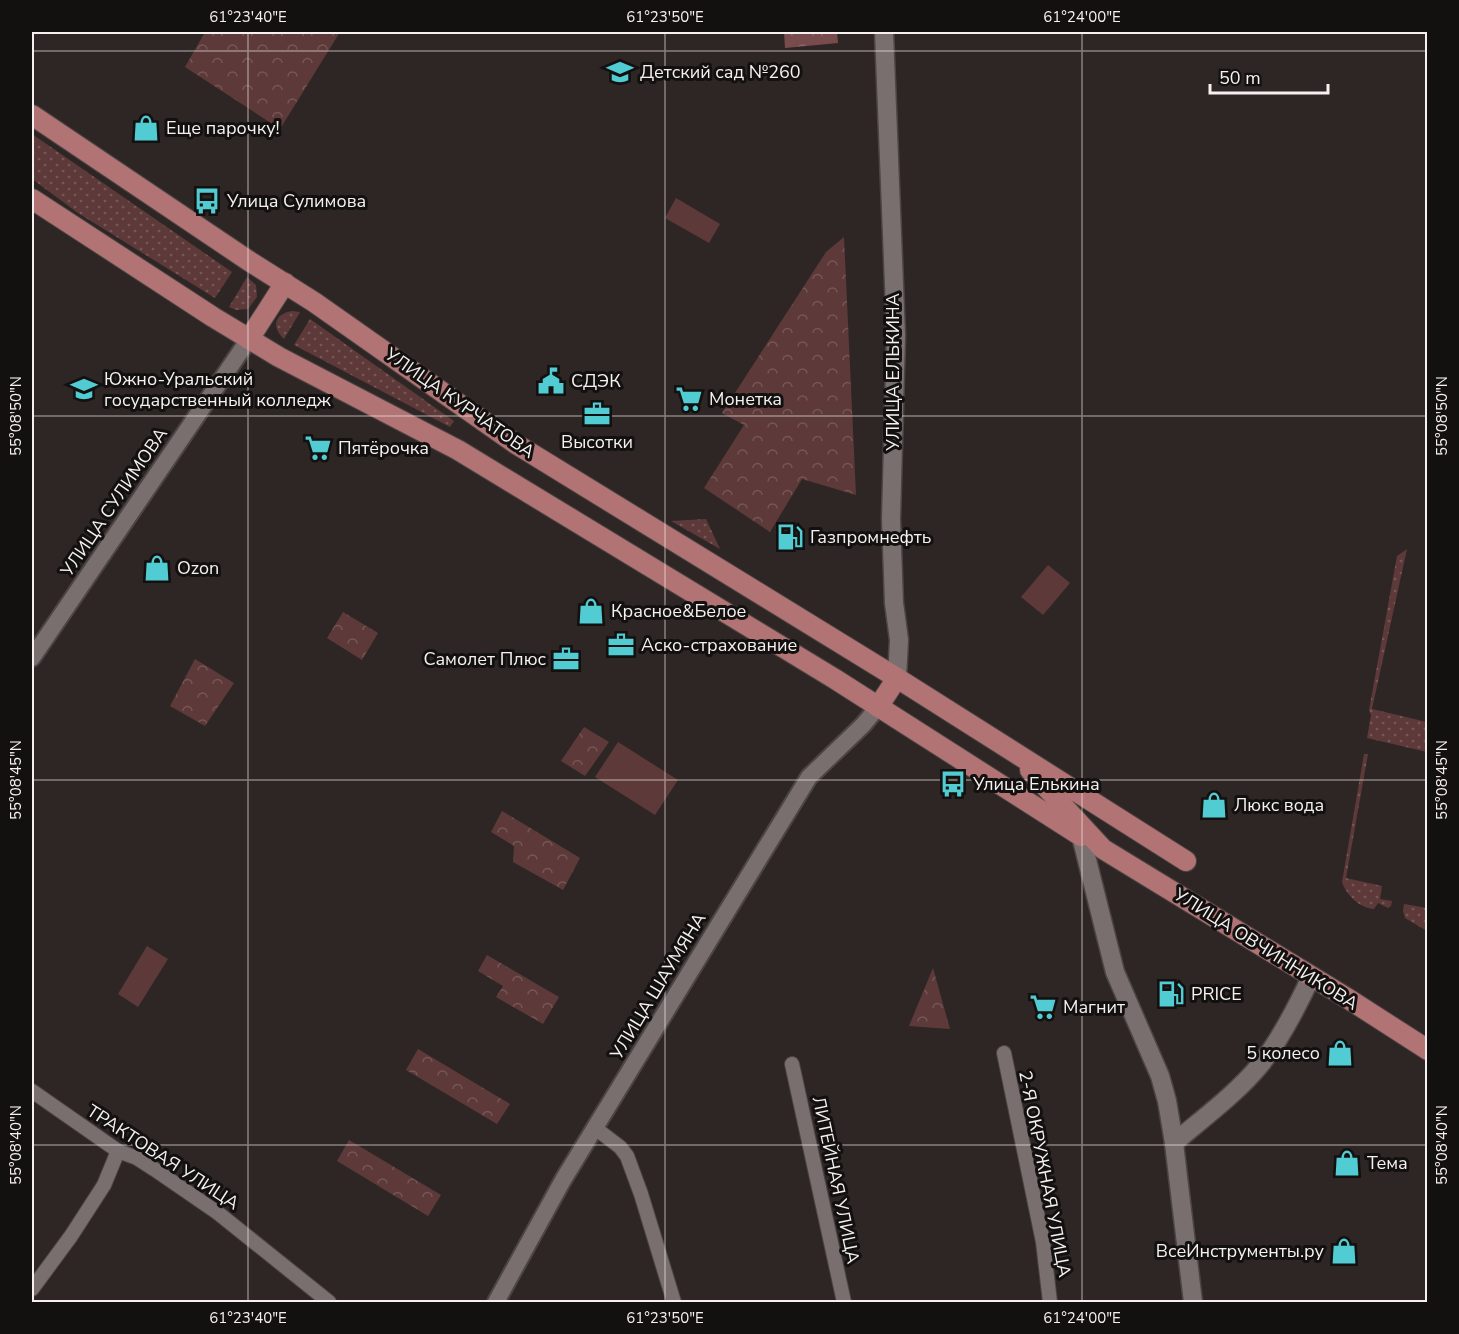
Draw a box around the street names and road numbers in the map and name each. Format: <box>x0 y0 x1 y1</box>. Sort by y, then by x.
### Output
street label: УЛИЦА ЕЛЬКИНА <box>881 293 905 452</box>
street label: УЛИЦА КУРЧАТОВА <box>380 342 540 464</box>
street label: УЛИЦА СУЛИМОВА <box>55 423 173 582</box>
street label: УЛИЦА ОВЧИННИКОВА <box>1169 882 1363 1016</box>
street label: УЛИЦА ШАУМЯНА <box>604 908 711 1065</box>
street label: 2-Я ОКРУЖНАЯ УЛИЦА <box>1013 1069 1077 1279</box>
street label: ЛИТЕЙНАЯ УЛИЦА <box>807 1094 865 1266</box>
street label: ТРАКТОВАЯ УЛИЦА <box>82 1099 244 1215</box>

